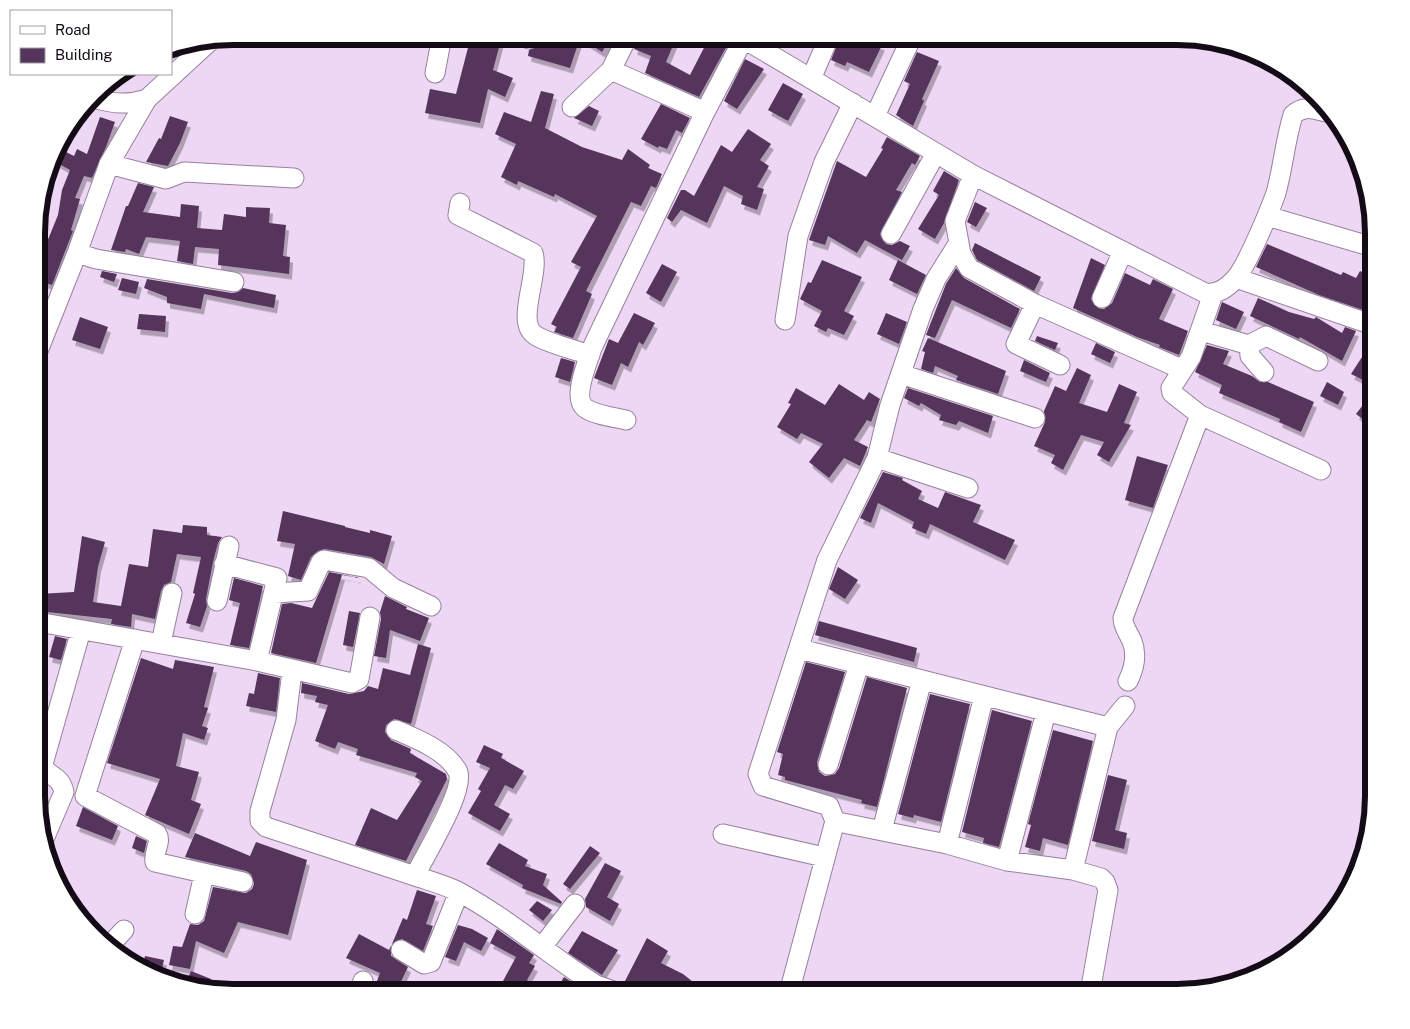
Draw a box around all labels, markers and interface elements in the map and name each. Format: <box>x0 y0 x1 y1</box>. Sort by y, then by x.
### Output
legend <box>10 10 172 75</box>
text: Road <box>55 21 91 38</box>
text: Building <box>55 46 113 63</box>

